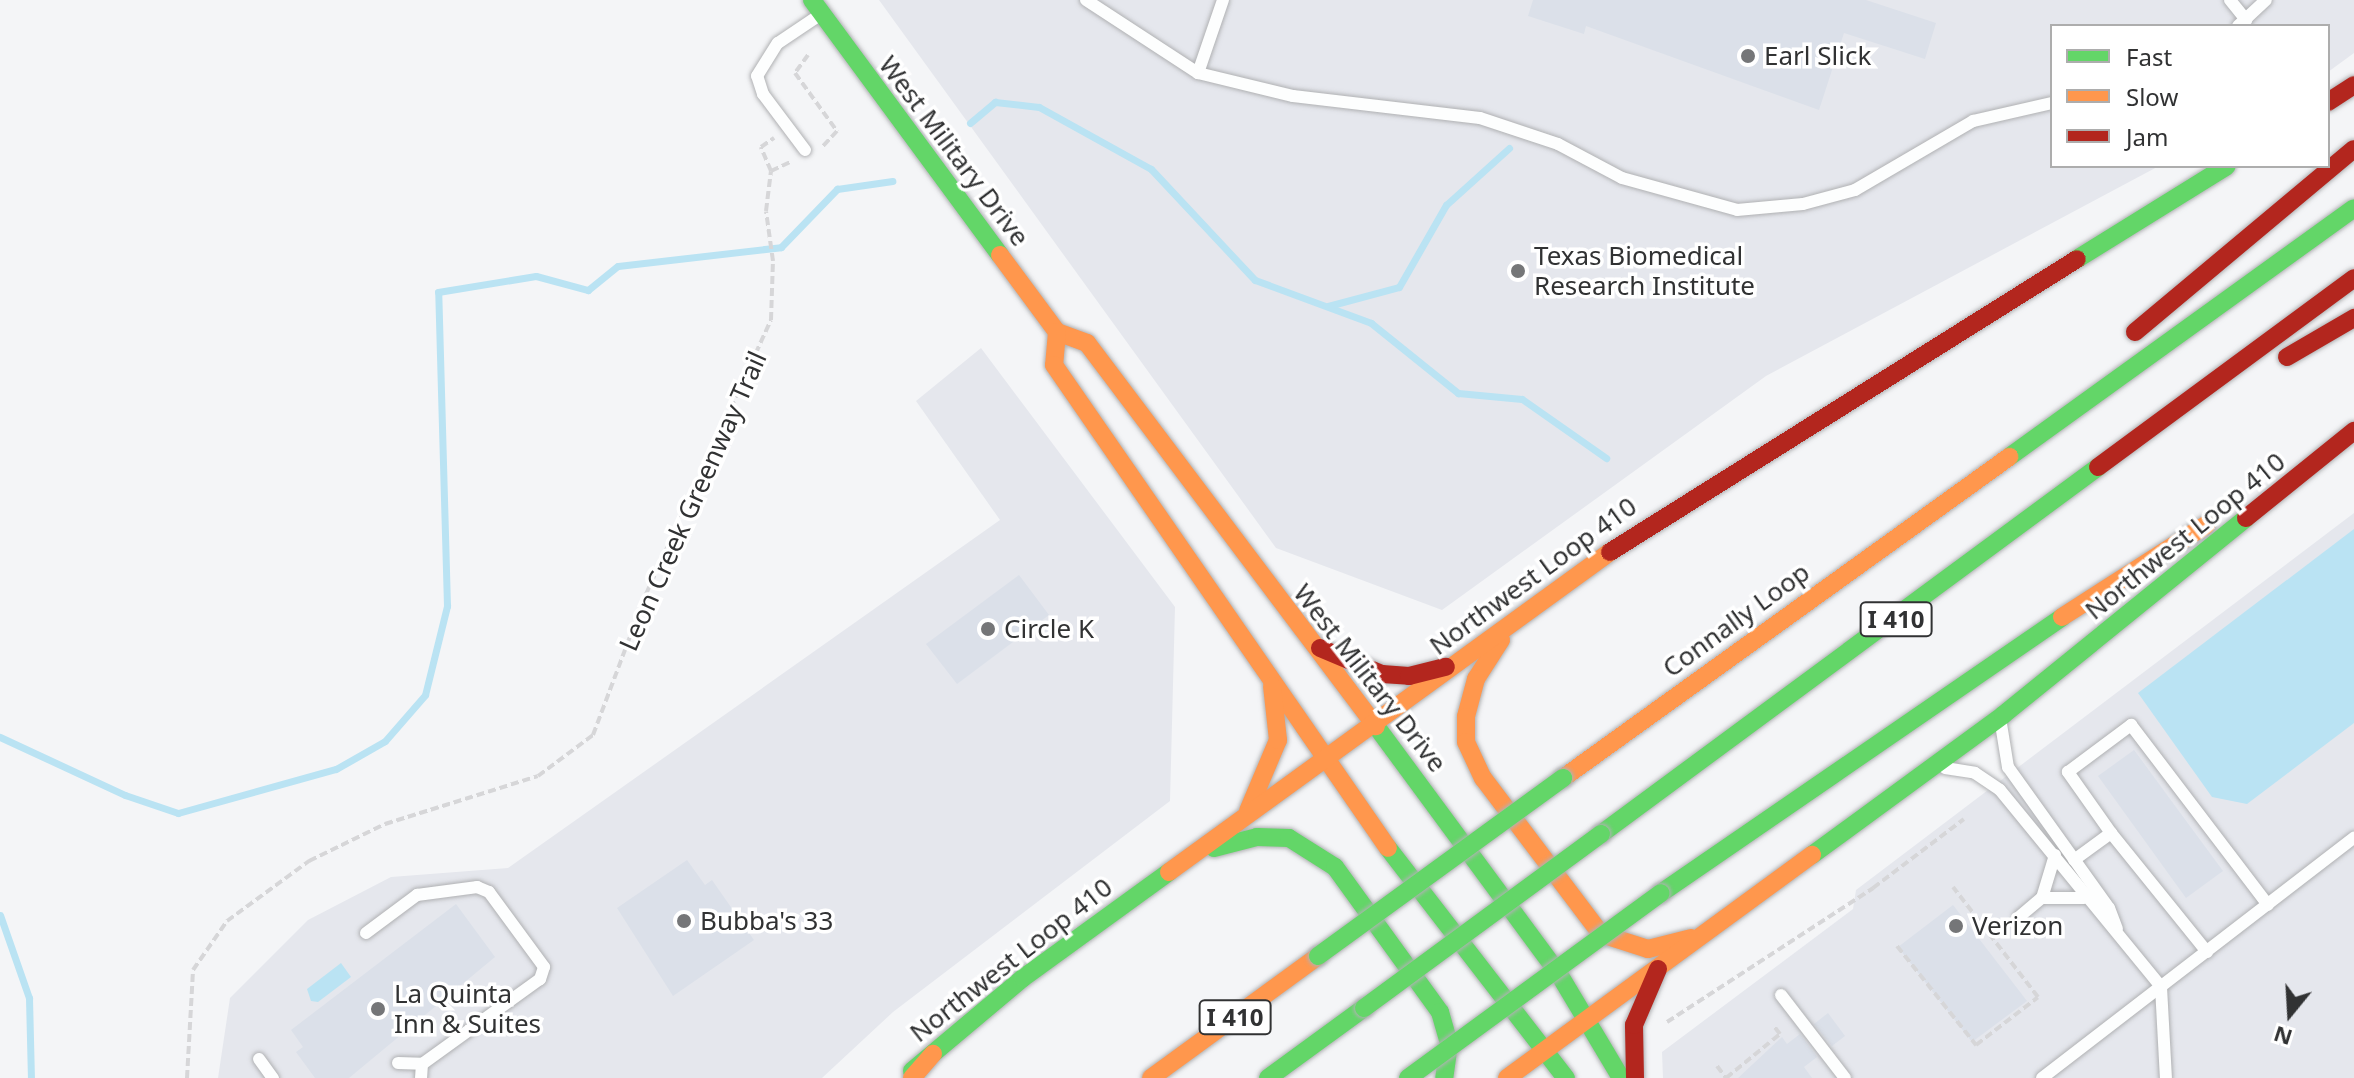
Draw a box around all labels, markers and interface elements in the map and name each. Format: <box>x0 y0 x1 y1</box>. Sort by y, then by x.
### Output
legend <box>2050 24 2330 168</box>
place label: Earl Slick <box>1764 40 1871 72</box>
text: Fast <box>2126 40 2172 73</box>
marker: Earl Slick <box>1739 47 1757 65</box>
street label: West Military Drive <box>872 50 1036 252</box>
text: Slow <box>2126 80 2178 113</box>
text: Jam <box>2126 120 2168 153</box>
place label: Texas Biomedical Research Institute <box>1534 240 1755 302</box>
marker: Texas Biomedical Research Institute <box>1509 262 1527 280</box>
street label: Leon Creek Greenway Trail <box>613 346 773 656</box>
street label: Northwest Loop 410 <box>2079 446 2291 626</box>
street label: Northwest Loop 410 <box>1424 491 1642 661</box>
street label: Connally Loop <box>1657 556 1815 684</box>
street label: West Military Drive <box>1287 578 1453 778</box>
road number: I 410 <box>1858 599 1934 639</box>
place label: Circle K <box>1004 613 1094 645</box>
marker: Circle K <box>979 620 997 638</box>
street label: Northwest Loop 410 <box>904 871 1118 1049</box>
place label: Bubba's 33 <box>700 905 833 937</box>
place label: Verizon <box>1972 910 2063 942</box>
marker: Bubba's 33 <box>675 912 693 930</box>
marker: Verizon <box>1947 917 1965 935</box>
north arrow <box>2250 974 2330 1054</box>
place label: La Quinta Inn & Suites <box>394 978 541 1040</box>
road number: I 410 <box>1197 997 1273 1037</box>
marker: La Quinta Inn & Suites <box>369 1000 387 1018</box>
text: N <box>2269 1020 2296 1054</box>

